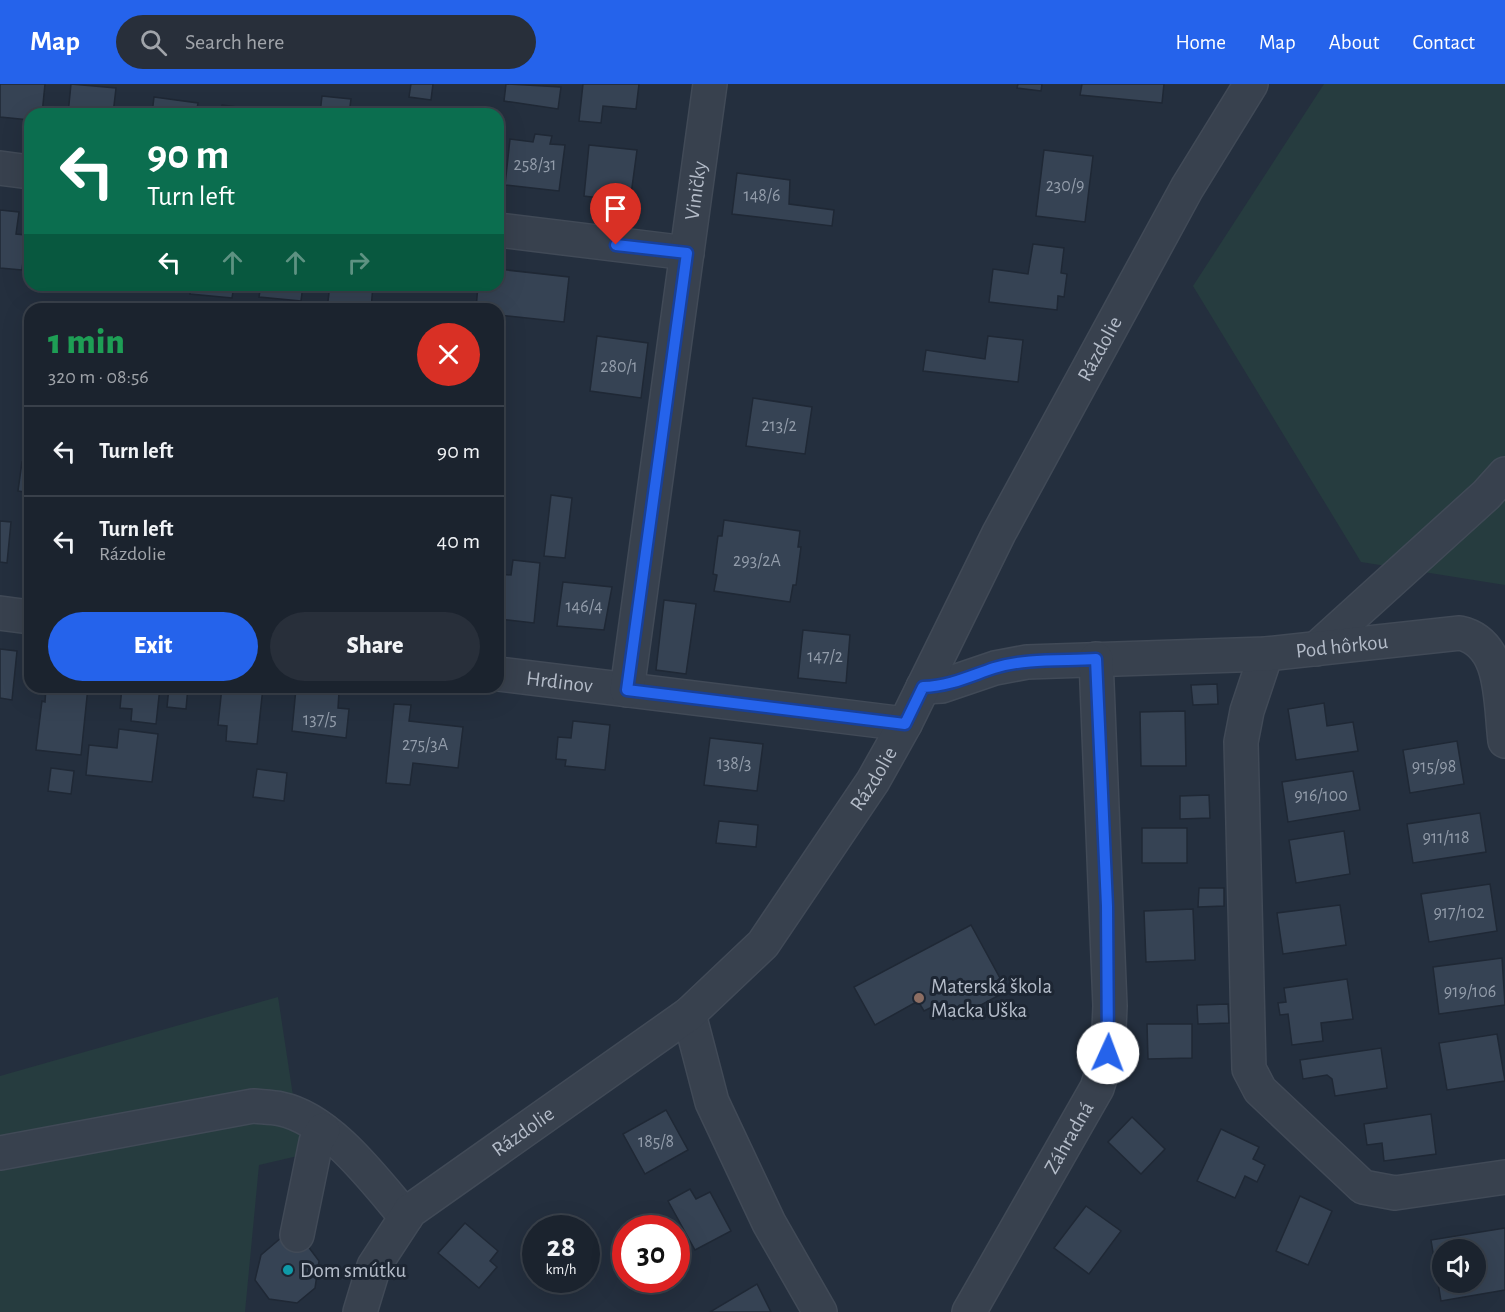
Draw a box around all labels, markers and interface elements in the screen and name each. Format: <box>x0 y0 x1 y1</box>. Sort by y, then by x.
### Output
search box <box>116 15 536 69</box>
icon: search <box>137 26 170 59</box>
text: Map <box>30 28 80 56</box>
text: Search here <box>185 31 284 53</box>
text: Home <box>1175 32 1226 53</box>
text: Map <box>1259 32 1296 53</box>
text: About <box>1329 32 1379 53</box>
text: Contact <box>1412 32 1475 53</box>
icon: left <box>48 132 126 210</box>
text: 90 m <box>147 134 229 176</box>
house number: 258/31 <box>513 156 557 174</box>
street label: Viničky <box>681 160 710 222</box>
house number: 230/9 <box>1046 177 1084 195</box>
text: Turn left <box>147 183 235 210</box>
pin <box>590 183 641 245</box>
house number: 148/6 <box>743 187 781 205</box>
icon: arrive <box>599 192 632 225</box>
icon: left <box>153 246 186 279</box>
icon: ahead <box>216 246 249 279</box>
icon: ahead <box>279 246 312 279</box>
icon: right <box>342 246 375 279</box>
street label: Rázdolie <box>1073 313 1126 385</box>
button: close <box>417 323 480 386</box>
text: 1 min <box>48 324 125 360</box>
house number: 280/1 <box>600 358 638 376</box>
text: 320 m · 08:56 <box>48 367 149 387</box>
house number: 213/2 <box>761 417 797 435</box>
icon: left <box>48 435 81 468</box>
text: Turn left <box>99 440 173 462</box>
text: 90 m <box>437 440 480 462</box>
text: Turn left <box>99 518 173 540</box>
icon: left <box>48 525 81 558</box>
text: 40 m <box>437 530 480 552</box>
text: Rázdolie <box>99 544 166 564</box>
house number: 293/2A <box>733 552 782 570</box>
house number: 146/4 <box>565 598 603 616</box>
button: Exit <box>48 612 258 681</box>
button: Share <box>270 612 480 681</box>
street label: Pod hôrkou <box>1295 630 1389 661</box>
house number: 147/2 <box>807 648 843 666</box>
street label: Hrdinov <box>525 667 594 696</box>
house number: 137/5 <box>303 711 337 729</box>
house number: 275/3A <box>402 736 449 754</box>
street label: Rázdolie <box>846 743 900 814</box>
house number: 138/3 <box>717 755 751 773</box>
house number: 915/98 <box>1412 758 1456 776</box>
house number: 916/100 <box>1294 787 1348 805</box>
house number: 911/118 <box>1423 829 1469 847</box>
house number: 917/102 <box>1433 904 1485 922</box>
place label: Materská škola Macka Uška <box>931 976 1053 1021</box>
house number: 919/106 <box>1444 983 1496 1001</box>
marker: Materská škola Macka Uška <box>912 991 926 1005</box>
position arrow <box>1076 1021 1140 1085</box>
street label: Záhradná <box>1040 1098 1098 1177</box>
street label: Rázdolie <box>488 1102 558 1160</box>
house number: 185/8 <box>638 1133 674 1151</box>
speed limit sign: 30 <box>612 1215 690 1293</box>
text: 28 <box>547 1232 575 1262</box>
map controls <box>1432 1239 1486 1293</box>
button: sound <box>1432 1239 1486 1293</box>
place label: Dom smútku <box>300 1260 406 1281</box>
text: km/h <box>546 1262 576 1277</box>
marker: Dom smútku <box>281 1263 295 1277</box>

